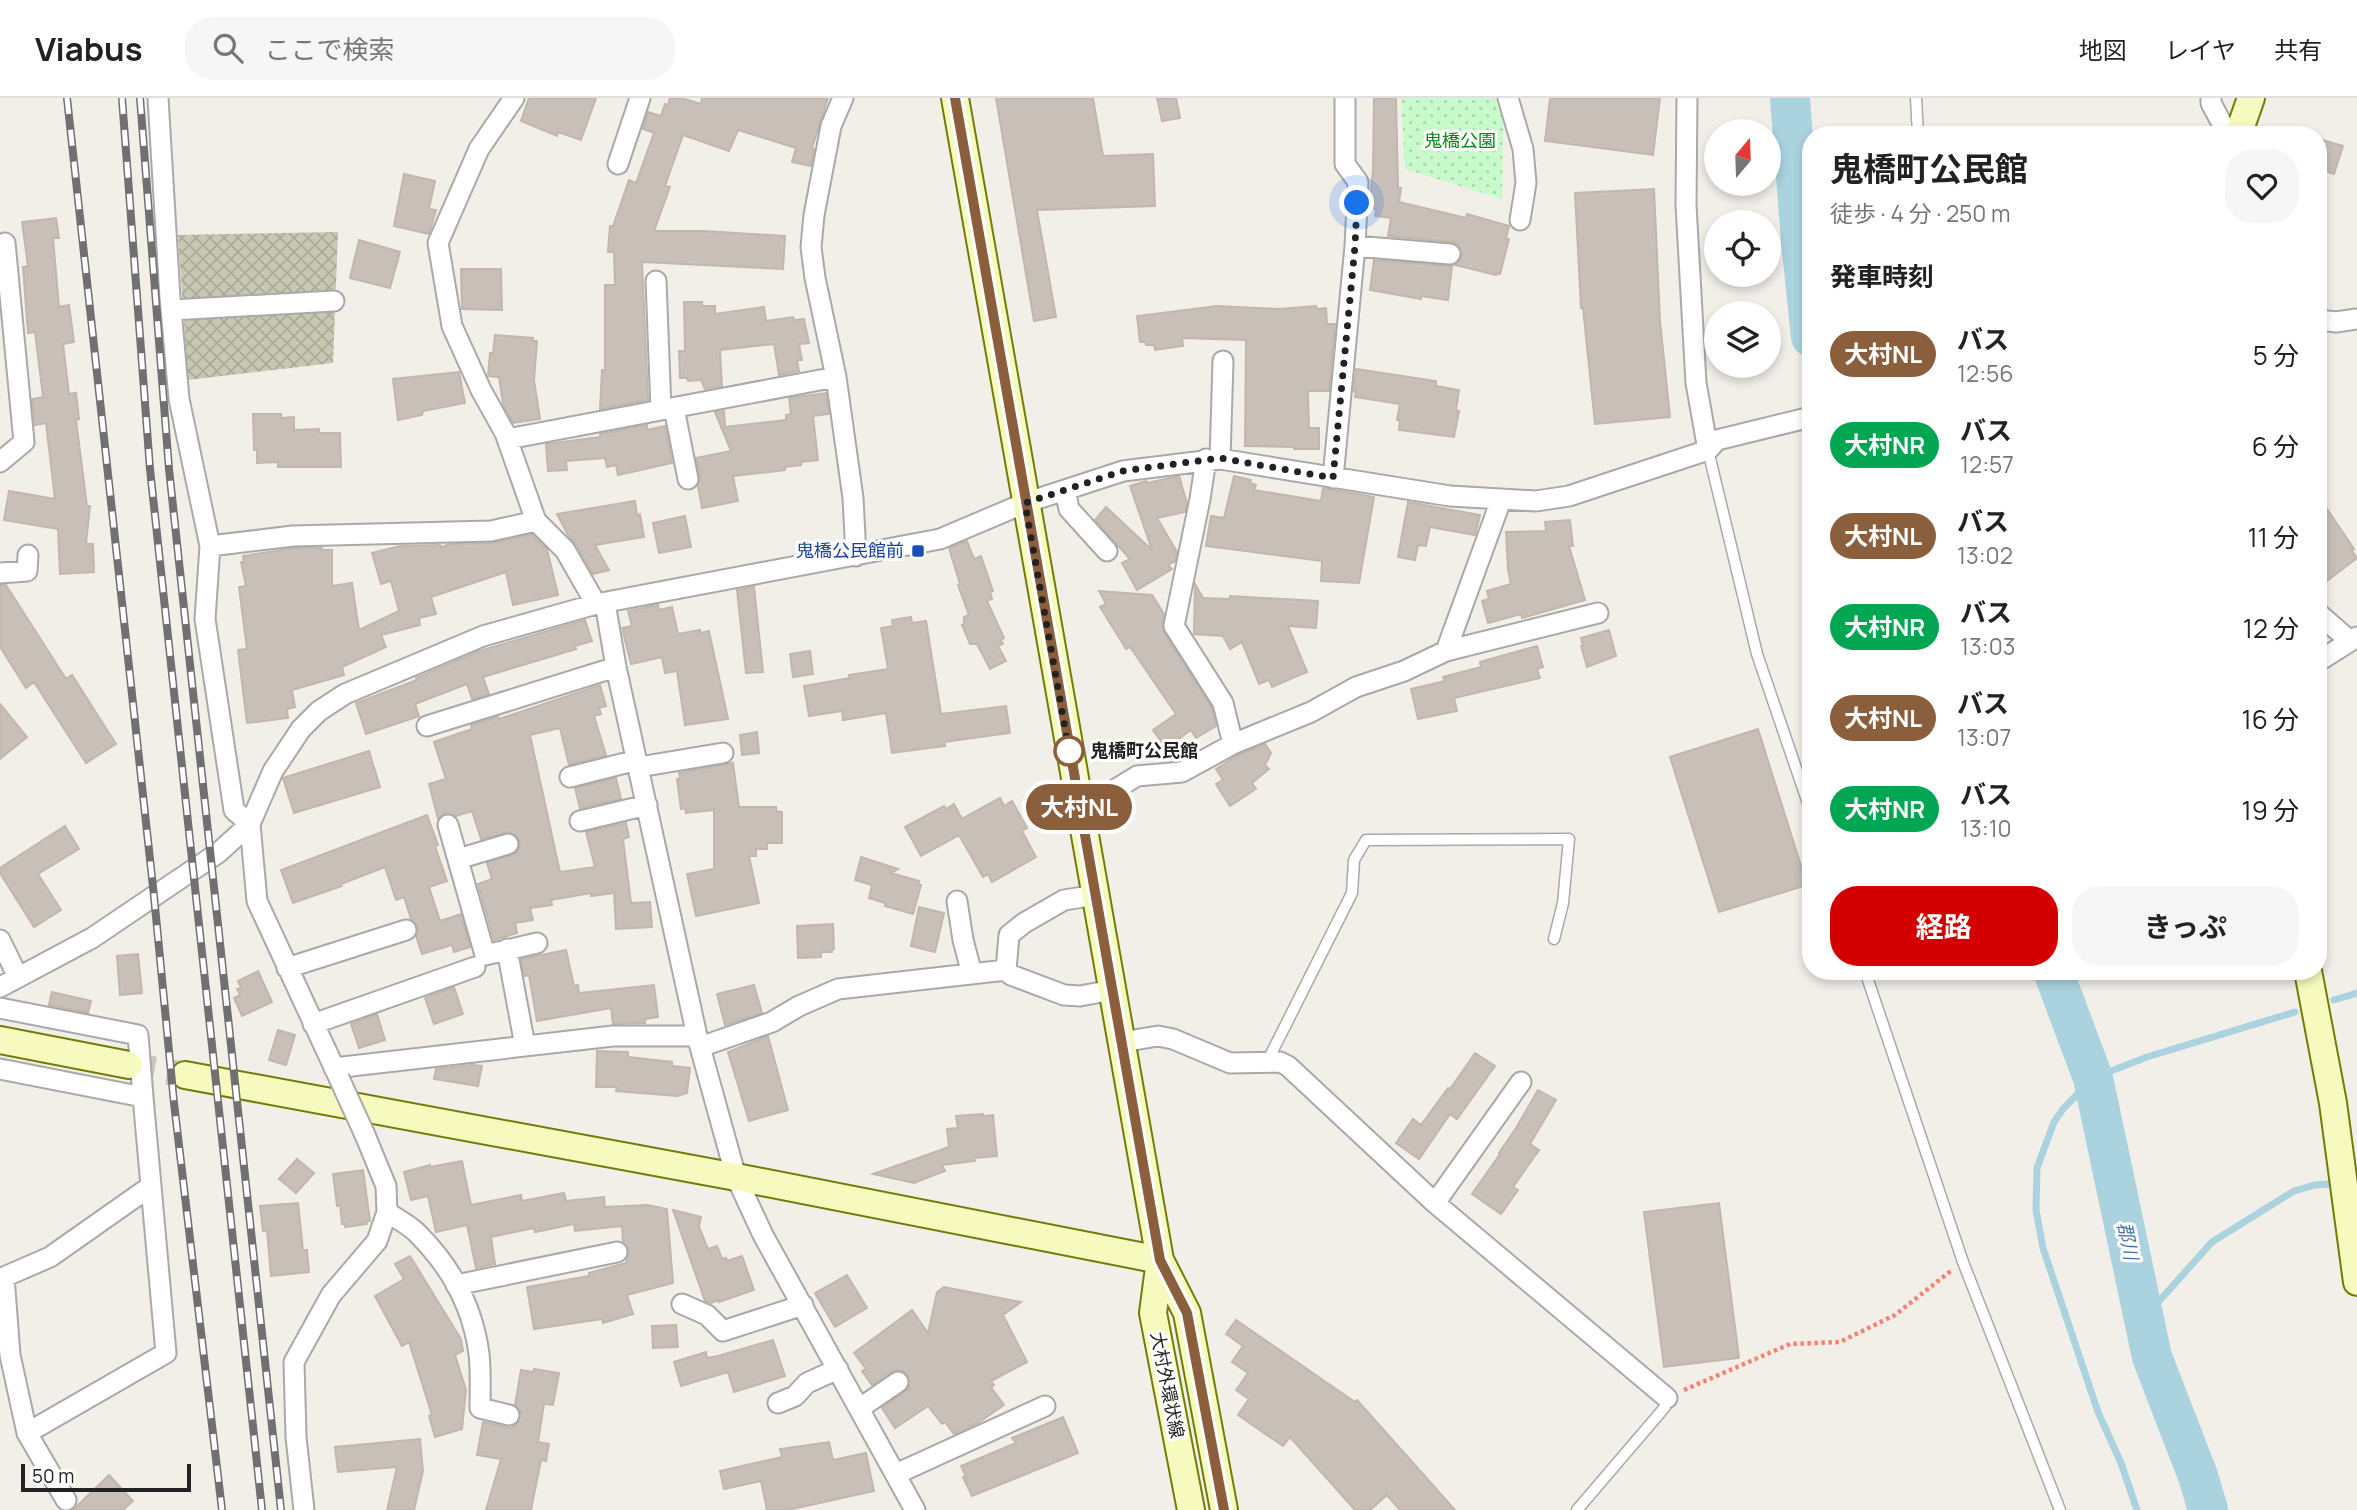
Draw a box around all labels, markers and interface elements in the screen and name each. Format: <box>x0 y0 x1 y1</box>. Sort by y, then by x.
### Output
search box <box>185 17 675 80</box>
text: Viabus <box>35 26 143 71</box>
icon: search <box>209 29 247 67</box>
text: ここで検索 <box>265 31 395 67</box>
text: 地図 <box>2079 33 2127 66</box>
text: レイヤ <box>2165 33 2236 66</box>
text: 共有 <box>2274 33 2322 66</box>
north arrow <box>1704 119 1782 196</box>
map controls <box>1704 119 1781 378</box>
park label: 鬼橋公園 <box>1424 128 1496 152</box>
text: 鬼橋町公民館 <box>1830 146 2028 191</box>
button: heart <box>2225 149 2299 223</box>
your location <box>1339 185 1374 220</box>
text: 徒歩 · 4 分 · 250 m <box>1830 197 2011 229</box>
button: locate <box>1704 210 1781 287</box>
text: 発車時刻 <box>1830 258 1934 294</box>
button: layers <box>1704 301 1781 378</box>
text: バス <box>1957 321 2009 357</box>
text: 大村NL <box>1844 337 1922 370</box>
text: 5 分 <box>2253 337 2299 373</box>
text: 12:56 <box>1957 357 2014 389</box>
text: バス <box>1960 412 2012 448</box>
text: 大村NR <box>1844 428 1925 461</box>
text: 6 分 <box>2252 428 2299 464</box>
text: 12:57 <box>1960 448 2014 480</box>
text: バス <box>1957 503 2009 539</box>
text: 大村NL <box>1844 519 1922 552</box>
text: 11 分 <box>2248 519 2299 555</box>
place label: 鬼橋公民館前 <box>796 538 904 562</box>
text: 13:02 <box>1957 539 2013 571</box>
marker: 鬼橋公民館前 <box>910 543 926 559</box>
text: バス <box>1960 594 2012 630</box>
text: 大村NR <box>1844 610 1925 643</box>
text: 12 分 <box>2243 610 2299 646</box>
text: 13:03 <box>1960 630 2015 662</box>
text: バス <box>1957 685 2009 721</box>
text: 大村NL <box>1844 701 1922 734</box>
text: 16 分 <box>2242 701 2299 737</box>
text: 13:07 <box>1957 721 2011 753</box>
marker: 鬼橋町公民館 <box>1054 736 1084 766</box>
place label: 鬼橋町公民館 <box>1090 738 1198 762</box>
text: バス <box>1960 776 2012 812</box>
line badge: 大村NL <box>1030 784 1128 830</box>
text: 大村NL <box>1040 790 1118 823</box>
text: 大村NR <box>1844 792 1925 825</box>
text: 19 分 <box>2242 792 2299 828</box>
text: 13:10 <box>1960 812 2012 844</box>
button: 経路 <box>1830 886 2058 966</box>
button: きっぷ <box>2072 886 2299 966</box>
water label: 郡川 <box>2111 1220 2145 1264</box>
street label: 大村外環状線 <box>1146 1330 1190 1440</box>
scale bar <box>21 1461 191 1493</box>
text: 50 m <box>32 1463 74 1489</box>

